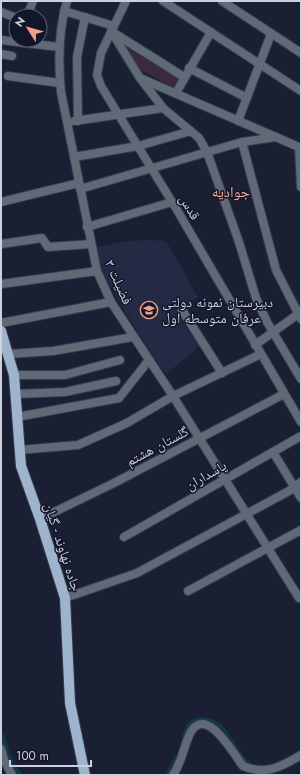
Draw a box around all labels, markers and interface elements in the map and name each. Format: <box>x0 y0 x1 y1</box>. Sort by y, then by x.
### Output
north arrow <box>8 8 48 48</box>
text: N <box>11 14 29 30</box>
district label: جوادیه <box>212 181 251 203</box>
street label: قدس <box>175 190 206 224</box>
street label: فضیلت ۳ <box>100 256 138 308</box>
place label: دبیرستان نمونه دولتی عرفان متوسطه اول <box>162 292 273 328</box>
school or university icon: دبیرستان نمونه دولتی عرفان متوسطه اول <box>139 300 159 320</box>
street label: گلستان هشتم <box>122 421 192 471</box>
street label: پاسداران <box>182 455 230 495</box>
street label: جاده نهاوند - گیان <box>39 500 87 594</box>
scale bar <box>10 742 91 768</box>
text: 100 m <box>16 747 49 765</box>

